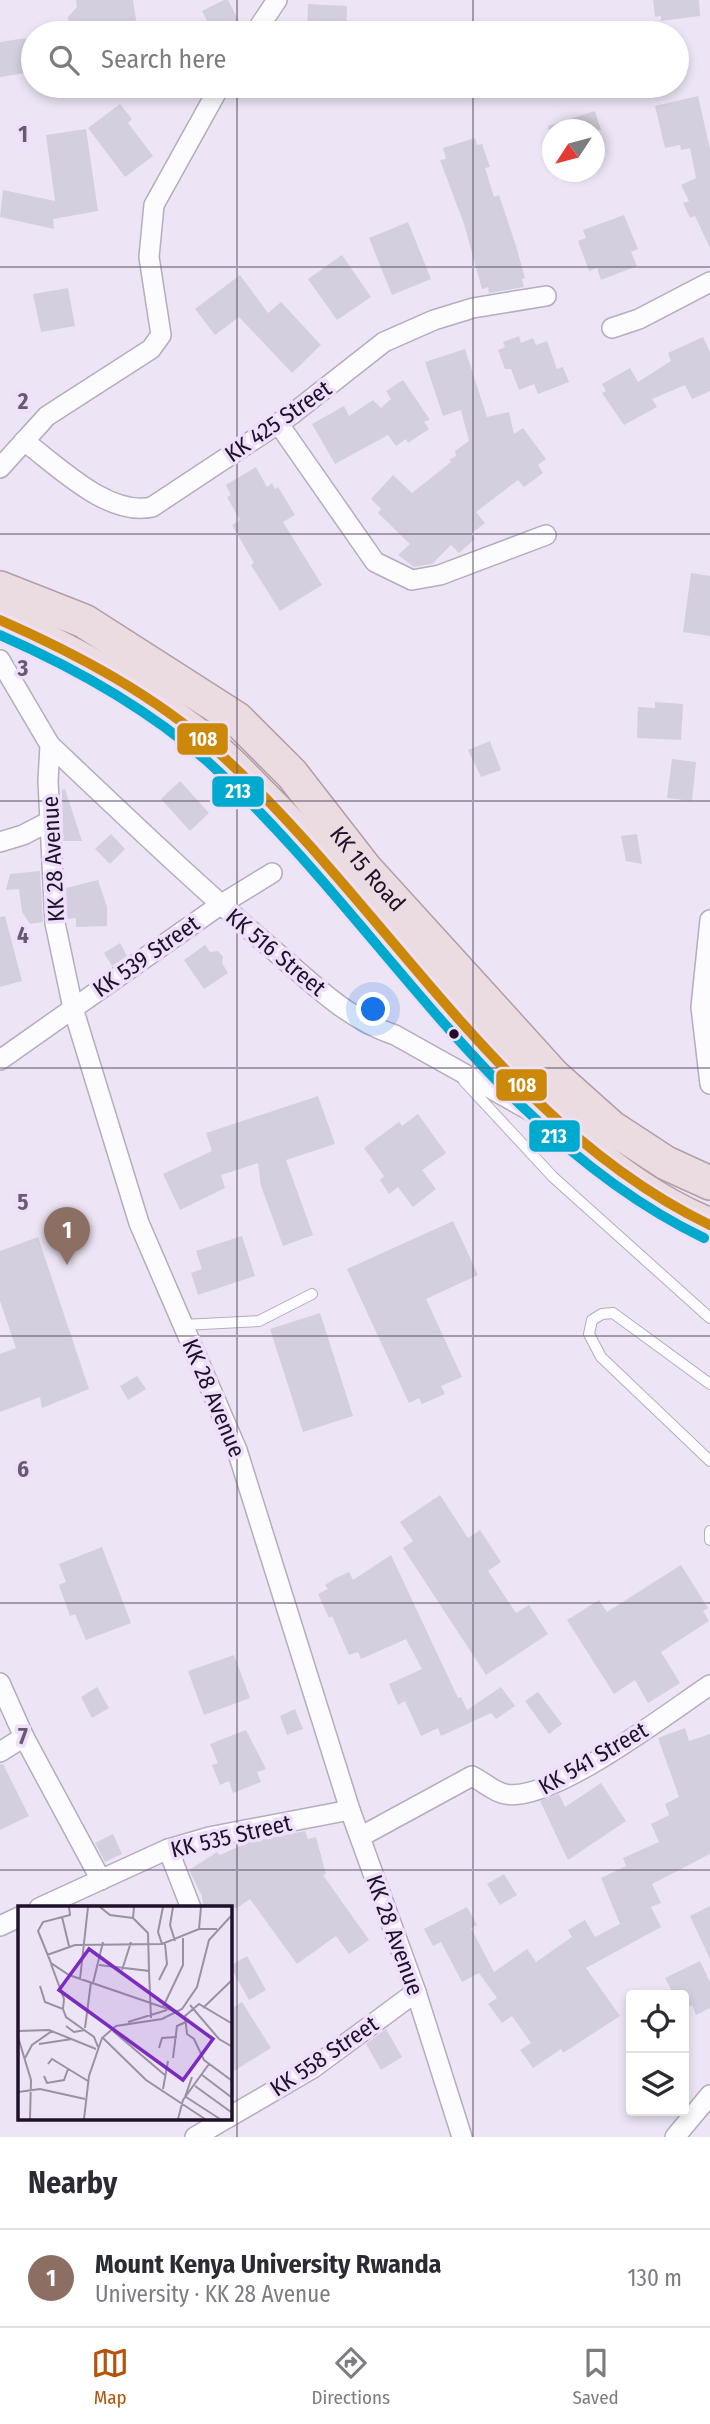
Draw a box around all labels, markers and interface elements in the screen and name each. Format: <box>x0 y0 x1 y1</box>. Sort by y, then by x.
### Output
search box <box>21 21 689 98</box>
icon: search <box>45 41 83 79</box>
text: Search here <box>101 44 226 75</box>
north arrow <box>542 119 605 182</box>
text: 1 <box>18 120 28 148</box>
street label: KK 425 Street <box>219 374 337 468</box>
text: 2 <box>17 387 29 415</box>
text: 3 <box>17 654 29 682</box>
line badge: 108 <box>176 722 229 756</box>
text: 108 <box>189 728 217 751</box>
line badge: 213 <box>211 775 265 808</box>
text: 213 <box>224 780 251 803</box>
street label: KK 28 Avenue <box>36 795 70 923</box>
street label: KK 15 Road <box>324 821 411 917</box>
street label: KK 516 Street <box>220 902 332 1002</box>
street label: KK 539 Street <box>87 909 205 1003</box>
text: 4 <box>17 921 29 949</box>
your location <box>356 992 390 1026</box>
unlabelled marker <box>447 1027 461 1041</box>
line badge: 108 <box>495 1068 548 1102</box>
text: 108 <box>508 1074 536 1097</box>
line badge: 213 <box>528 1119 581 1153</box>
text: 213 <box>540 1125 567 1148</box>
text: 5 <box>17 1188 29 1216</box>
pin: 1 <box>44 1207 90 1265</box>
street label: KK 28 Avenue <box>177 1335 251 1461</box>
text: 6 <box>17 1455 29 1483</box>
street label: KK 541 Street <box>534 1715 653 1800</box>
text: 7 <box>18 1722 28 1750</box>
street label: KK 535 Street <box>168 1808 295 1863</box>
street label: KK 28 Avenue <box>360 1871 430 1999</box>
inset map <box>18 1906 231 2120</box>
map controls <box>626 1990 689 2116</box>
button: locate <box>626 1990 689 2053</box>
street label: KK 558 Street <box>265 2009 384 2102</box>
button: layers <box>626 2053 689 2116</box>
text: Nearby <box>28 2165 117 2201</box>
text: Mount Kenya University Rwanda <box>95 2249 442 2280</box>
text: 1 <box>46 2264 56 2292</box>
text: 130 m <box>628 2264 682 2292</box>
text: University · KK 28 Avenue <box>95 2280 331 2308</box>
tab: Map <box>91 2344 129 2409</box>
tab: Directions <box>311 2344 390 2409</box>
tab: Saved <box>572 2344 619 2409</box>

